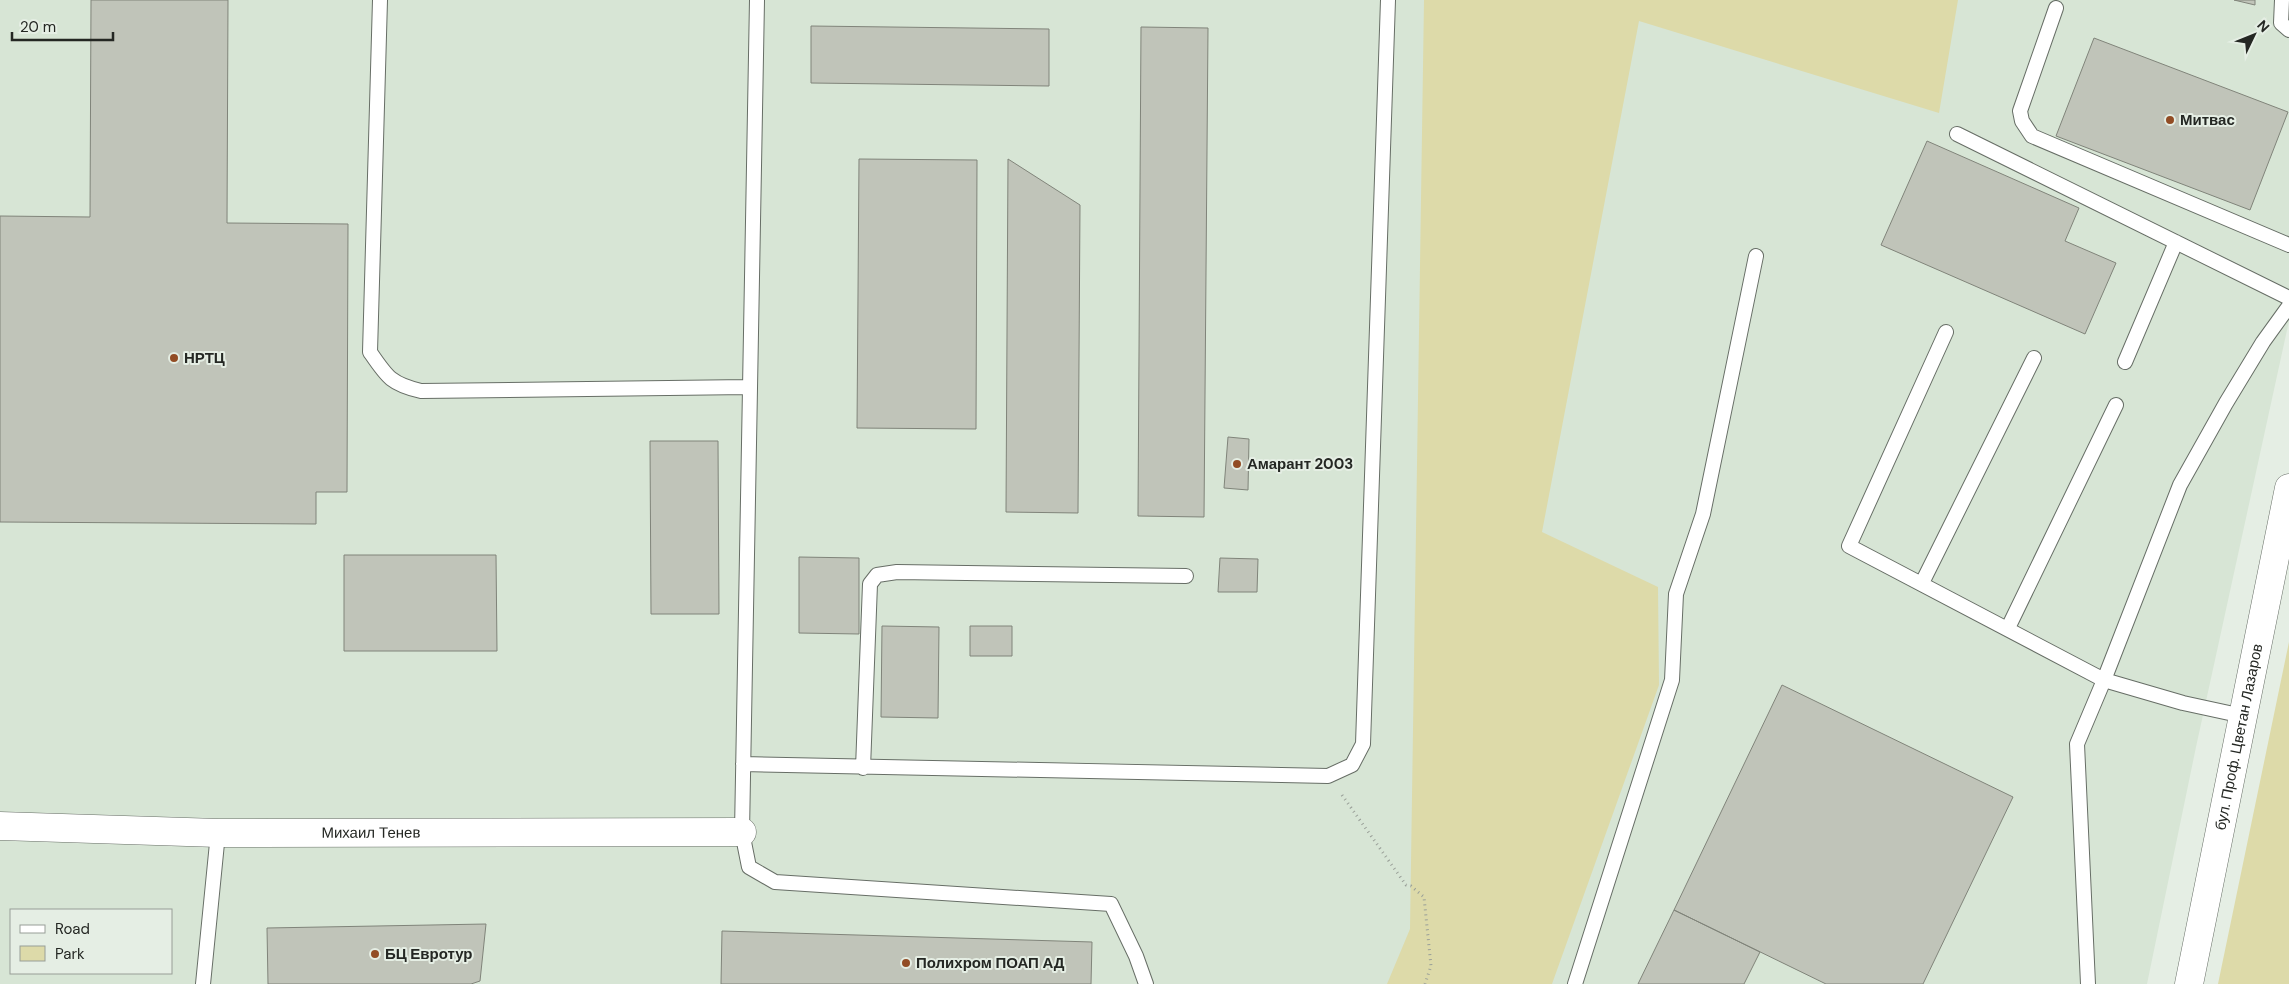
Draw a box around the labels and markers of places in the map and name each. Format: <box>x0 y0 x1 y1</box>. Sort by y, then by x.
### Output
place label: Митвас <box>2180 110 2235 130</box>
marker: Митвас <box>2164 114 2176 126</box>
place label: НРТЦ <box>184 348 225 368</box>
marker: НРТЦ <box>168 352 180 364</box>
place label: Амарант 2003 <box>1247 454 1353 474</box>
marker: Амарант 2003 <box>1231 458 1243 470</box>
place label: БЦ Евротур <box>385 944 472 964</box>
marker: БЦ Евротур <box>369 948 381 960</box>
place label: Полихром ПОАП АД <box>916 953 1065 973</box>
marker: Полихром ПОАП АД <box>900 957 912 969</box>

